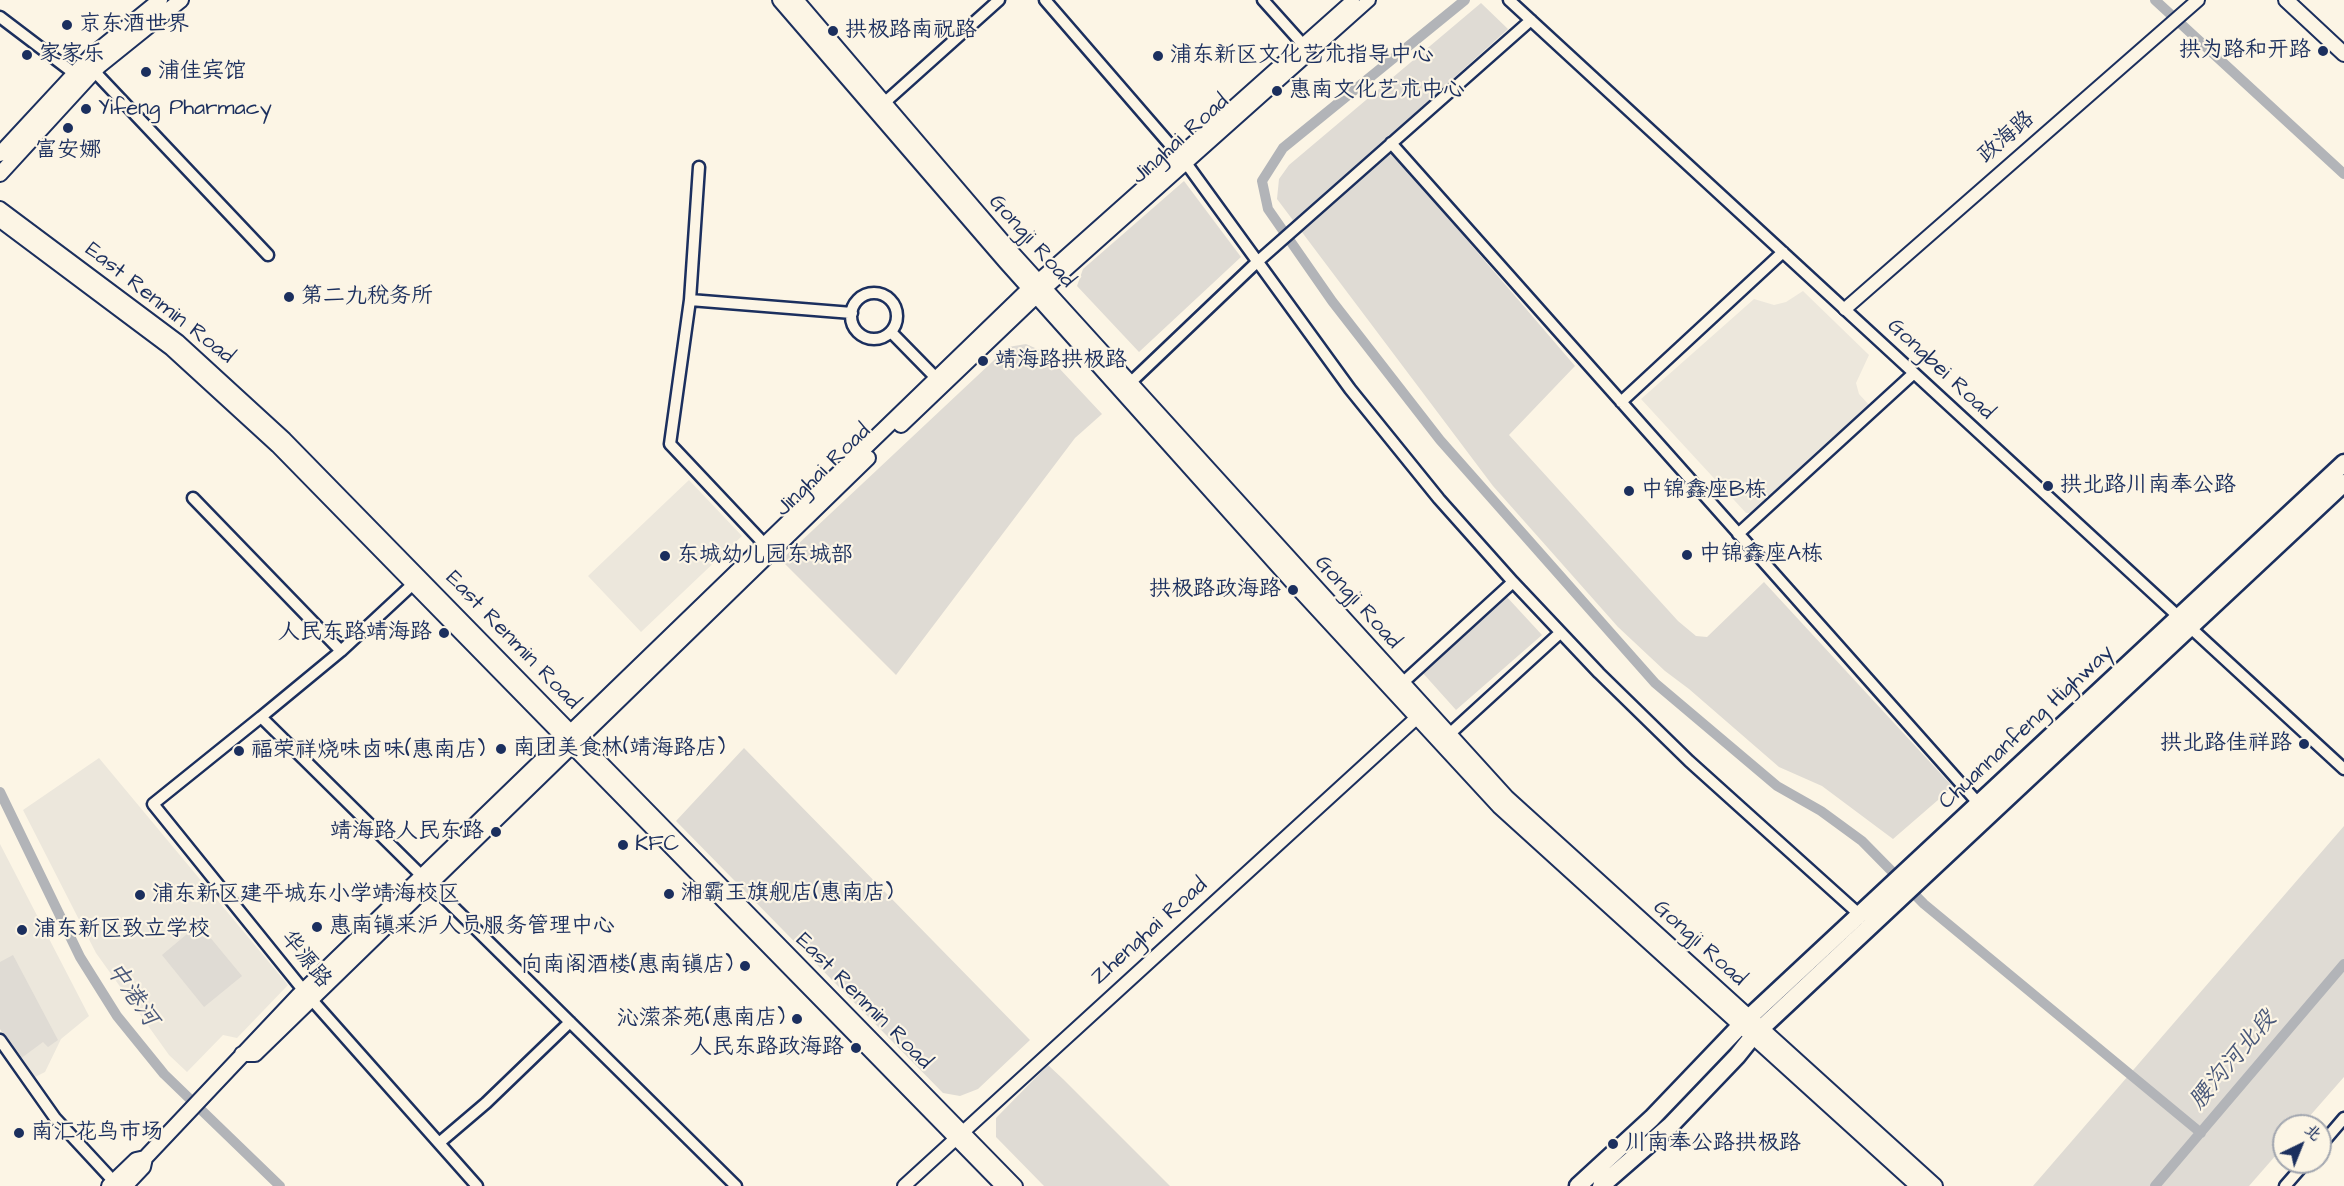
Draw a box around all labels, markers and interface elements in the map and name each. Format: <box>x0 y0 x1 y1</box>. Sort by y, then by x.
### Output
place label: 京东酒世界 <box>79 12 189 38</box>
marker: 京东酒世界 <box>60 18 74 32</box>
place label: 拱极路南祝路 <box>845 18 977 44</box>
marker: 拱极路南祝路 <box>826 24 840 38</box>
place label: 拱为路和开路 <box>2179 38 2311 64</box>
place label: 家家乐 <box>39 42 105 68</box>
place label: 浦东新区文化艺术指导中心 <box>1170 43 1434 69</box>
marker: 拱为路和开路 <box>2316 44 2330 58</box>
marker: 家家乐 <box>20 48 34 62</box>
marker: 浦东新区文化艺术指导中心 <box>1151 49 1165 63</box>
place label: 浦佳宾馆 <box>158 59 246 85</box>
marker: 浦佳宾馆 <box>139 65 153 79</box>
place label: 惠南文化艺术中心 <box>1289 78 1465 104</box>
marker: 惠南文化艺术中心 <box>1270 84 1284 98</box>
street label: Jinghai Road <box>1127 89 1235 191</box>
place label: Yifeng Pharmacy <box>98 96 272 122</box>
marker: Yifeng Pharmacy <box>79 102 93 116</box>
street label: 政海路 <box>1973 106 2041 170</box>
marker: 富安娜 <box>61 121 75 135</box>
place label: 富安娜 <box>35 138 101 164</box>
street label: Gongji Road <box>982 190 1080 294</box>
street label: East Renmin Road <box>79 237 239 371</box>
place label: 第二九税务所 <box>301 284 433 310</box>
marker: 第二九税务所 <box>282 290 296 304</box>
street label: Gongbei Road <box>1881 314 1999 426</box>
place label: 靖海路拱极路 <box>995 348 1127 374</box>
marker: 靖海路拱极路 <box>976 354 990 368</box>
street label: Jinghai Road <box>771 419 877 523</box>
place label: 拱北路川南奉公路 <box>2060 473 2236 499</box>
place label: 中锦鑫座B栋 <box>1641 478 1767 504</box>
marker: 拱北路川南奉公路 <box>2041 479 2055 493</box>
marker: 中锦鑫座B栋 <box>1622 484 1636 498</box>
place label: 中锦鑫座A栋 <box>1699 542 1823 568</box>
place label: 东城幼儿园东城部 <box>677 543 853 569</box>
marker: 中锦鑫座A栋 <box>1680 548 1694 562</box>
marker: 东城幼儿园东城部 <box>658 549 672 563</box>
street label: Gongji Road <box>1308 551 1406 655</box>
street label: East Renmin Road <box>439 566 585 716</box>
place label: 拱极路政海路 <box>1149 577 1281 603</box>
marker: 拱极路政海路 <box>1286 583 1300 597</box>
place label: 人民东路靖海路 <box>278 620 432 646</box>
marker: 人民东路靖海路 <box>437 626 451 640</box>
street label: Chuannanfeng Highway <box>1934 640 2120 816</box>
place label: 拱北路佳祥路 <box>2160 731 2292 757</box>
place label: 南团美食林(靖海路店) <box>513 736 725 762</box>
marker: 拱北路佳祥路 <box>2297 737 2311 751</box>
place label: 福荣祥烧味卤味(惠南店) <box>251 738 485 764</box>
marker: 南团美食林(靖海路店) <box>494 742 508 756</box>
marker: 福荣祥烧味卤味(惠南店) <box>232 744 246 758</box>
place label: 靖海路人民东路 <box>330 819 484 845</box>
marker: 靖海路人民东路 <box>489 825 503 839</box>
place label: KFC <box>635 832 679 858</box>
marker: KFC <box>616 838 630 852</box>
street label: Zhenghai Road <box>1086 873 1214 991</box>
place label: 湘霸王旗舰店(惠南店) <box>681 881 893 907</box>
place label: 浦东新区建平城东小学靖海校区 <box>152 882 460 908</box>
marker: 湘霸王旗舰店(惠南店) <box>662 887 676 901</box>
marker: 浦东新区建平城东小学靖海校区 <box>133 888 147 902</box>
street label: Gongji Road <box>1647 895 1751 993</box>
place label: 惠南镇来沪人员服务管理中心 <box>329 914 615 940</box>
place label: 浦东新区致立学校 <box>34 917 210 943</box>
marker: 惠南镇来沪人员服务管理中心 <box>310 920 324 934</box>
marker: 浦东新区致立学校 <box>15 923 29 937</box>
street label: 华源路 <box>274 926 336 994</box>
street label: East Renmin Road <box>789 928 937 1076</box>
place label: 向南阁酒楼(惠南镇店) <box>521 953 733 979</box>
water label: 中港河 <box>99 957 163 1033</box>
marker: 向南阁酒楼(惠南镇店) <box>738 959 752 973</box>
place label: 沁潆茶苑(惠南店) <box>617 1006 785 1032</box>
water label: 腰沟河北段 <box>2184 1006 2284 1116</box>
marker: 沁潆茶苑(惠南店) <box>790 1012 804 1026</box>
place label: 人民东路政海路 <box>690 1035 844 1061</box>
marker: 人民东路政海路 <box>849 1041 863 1055</box>
north arrow <box>2272 1114 2332 1174</box>
text: 北 <box>2300 1119 2326 1146</box>
place label: 南汇花鸟市场 <box>31 1120 163 1146</box>
marker: 南汇花鸟市场 <box>12 1126 26 1140</box>
place label: 川南奉公路拱极路 <box>1625 1131 1801 1157</box>
marker: 川南奉公路拱极路 <box>1606 1137 1620 1151</box>

